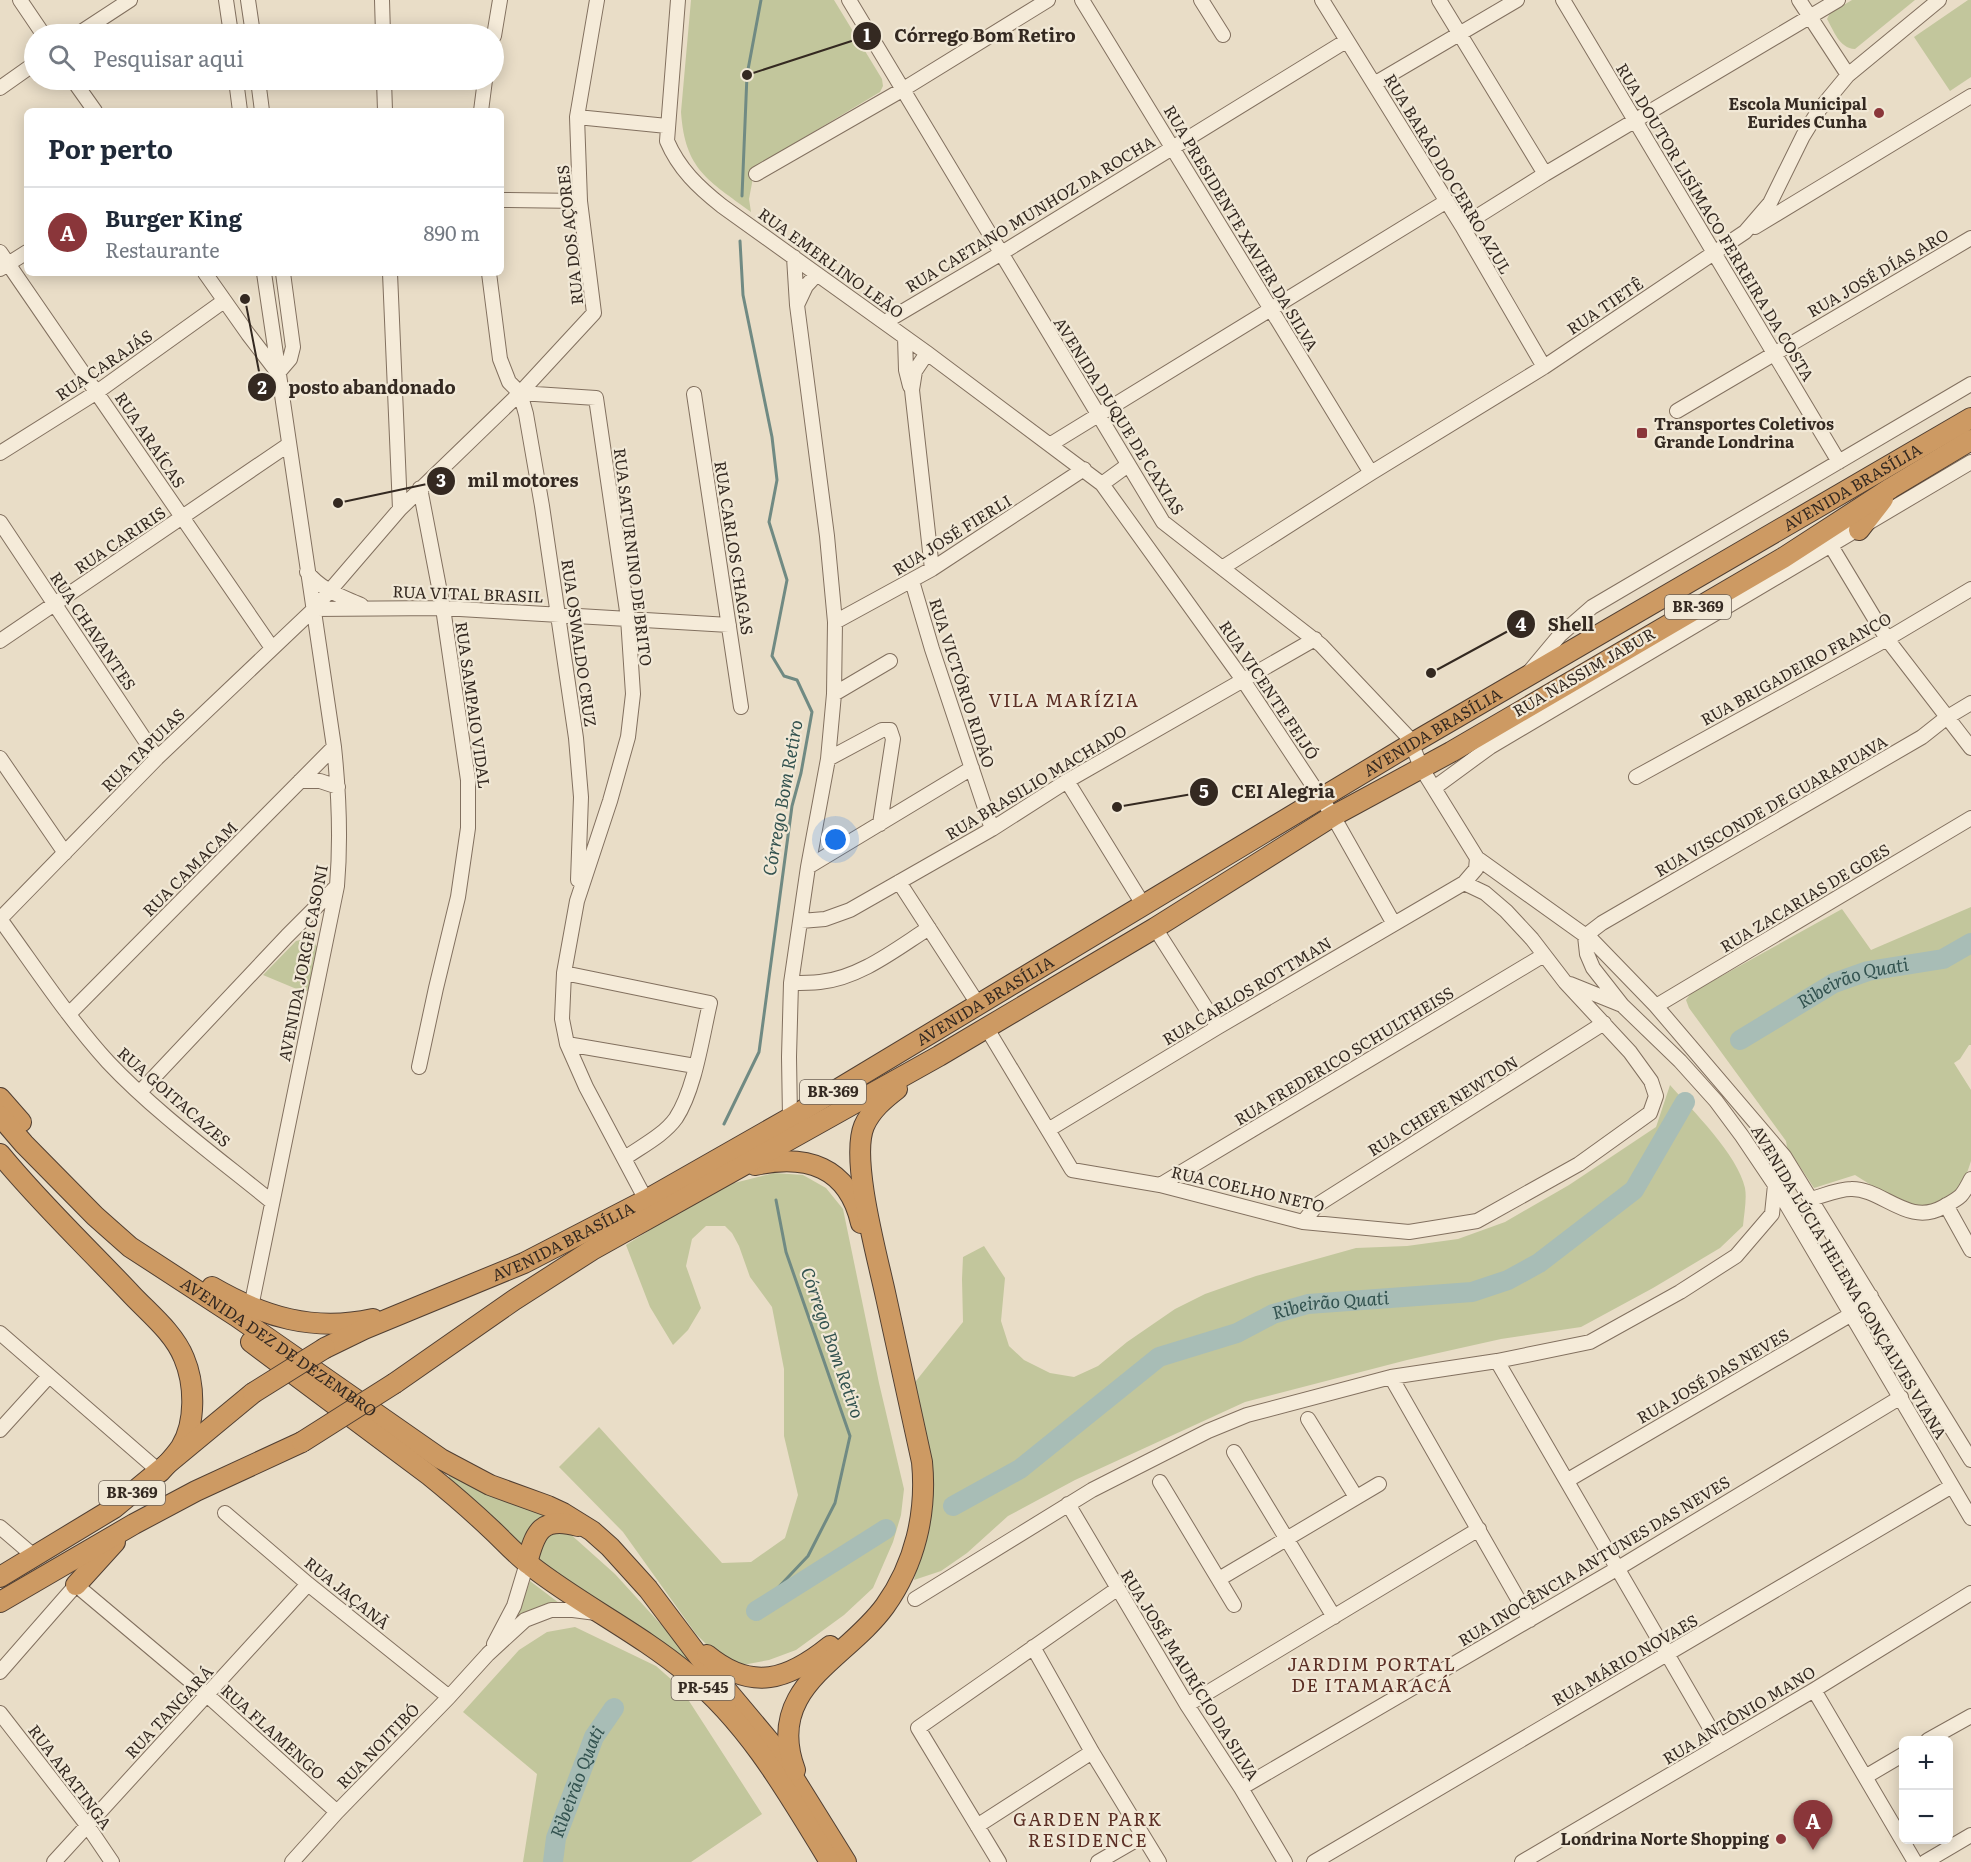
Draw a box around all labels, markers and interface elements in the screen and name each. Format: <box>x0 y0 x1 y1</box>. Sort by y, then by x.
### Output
callout: Córrego Bom Retiro <box>852 18 1087 54</box>
text: 1 <box>863 21 871 48</box>
text: Córrego Bom Retiro <box>894 21 1076 48</box>
search box <box>24 24 504 90</box>
icon: search <box>45 41 78 74</box>
text: Pesquisar aqui <box>93 41 244 74</box>
street label: RUA DOUTOR LISÍMACO FERREIRA DA COSTA <box>1611 58 1821 385</box>
street label: RUA BARÃO DO CERRO AZUL <box>1379 69 1518 278</box>
place label: Escola Municipal Eurides Cunha <box>1729 91 1868 133</box>
street label: RUA PRESIDENTE XAVIER DA SILVA <box>1159 100 1325 355</box>
marker: Escola Municipal Eurides Cunha <box>1872 106 1886 120</box>
text: Por perto <box>48 128 173 167</box>
street label: RUA CAETANO MUNHOZ DA ROCHA <box>900 129 1159 297</box>
street label: RUA DOS AÇORES <box>550 164 588 306</box>
text: Burger King <box>105 201 242 234</box>
street label: RUA EMERLINO LEÃO <box>754 201 909 323</box>
text: A <box>60 217 75 247</box>
text: 890 m <box>424 217 480 247</box>
street label: RUA JOSÉ DÍAS ARO <box>1802 222 1953 322</box>
text: Restaurante <box>105 234 220 264</box>
street label: RUA TIETÊ <box>1561 271 1647 340</box>
street label: AVENIDA DUQUE DE CAXIAS <box>1049 312 1191 519</box>
street label: RUA CARAJÁS <box>50 323 157 406</box>
callout: posto abandonado <box>247 369 468 405</box>
text: 2 <box>257 373 267 400</box>
text: posto abandonado <box>288 373 456 400</box>
street label: RUA ARAÍCAS <box>110 387 192 492</box>
place label: Transportes Coletivos Grande Londrina <box>1654 411 1834 453</box>
marker: Transportes Coletivos Grande Londrina <box>1635 426 1649 440</box>
street label: AVENIDA BRASÍLIA <box>1778 436 1926 536</box>
street label: RUA SATURNINO DE BRITO <box>609 446 659 667</box>
street label: RUA CARLOS CHAGAS <box>709 459 761 637</box>
callout: mil motores <box>426 463 591 499</box>
text: 3 <box>436 466 446 493</box>
text: mil motores <box>468 466 578 493</box>
street label: RUA JOSÉ FIERLI <box>887 488 1016 580</box>
street label: RUA CARIRIS <box>69 500 170 579</box>
street label: RUA OSWALDO CRUZ <box>556 557 604 728</box>
street label: RUA CHAVANTES <box>45 566 142 695</box>
street label: RUA VITAL BRASIL <box>392 578 544 608</box>
street label: RUA VICTÓRIO RIDÃO <box>924 595 1002 771</box>
road number: BR-369 <box>1665 595 1731 619</box>
callout: Shell <box>1506 606 1606 642</box>
street label: RUA BRIGADEIRO FRANCO <box>1696 606 1895 731</box>
text: 4 <box>1516 610 1527 637</box>
text: Shell <box>1548 610 1595 637</box>
street label: RUA VICENTE FEIJÓ <box>1214 615 1325 764</box>
street label: RUA SAMPAIO VIDAL <box>450 620 498 790</box>
street label: RUA NASSIM JABUR <box>1508 620 1660 722</box>
street label: AVENIDA BRASÍLIA <box>1358 681 1506 781</box>
district label: VILA MARÍZIA <box>988 686 1140 713</box>
street label: RUA TAPUIAS <box>95 702 190 797</box>
street label: RUA BRASILIO MACHADO <box>940 717 1131 845</box>
water label: Córrego Bom Retiro <box>755 718 809 878</box>
street label: RUA VISCONDE DE GUARAPUAVA <box>1650 728 1891 882</box>
callout: CEI Alegria <box>1189 774 1347 810</box>
text: 5 <box>1199 777 1209 804</box>
text: CEI Alegria <box>1231 777 1335 804</box>
street label: RUA CAMACAM <box>136 815 242 921</box>
your location <box>821 825 850 854</box>
street label: RUA ZACARIAS DE GOES <box>1715 837 1894 957</box>
street label: AVENIDA JORGE CASONI <box>271 862 333 1063</box>
street label: RUA CARLOS ROTTMAN <box>1157 930 1336 1050</box>
street label: AVENIDA BRASÍLIA <box>911 949 1058 1051</box>
water label: Ribeirão Quati <box>1791 950 1911 1014</box>
street label: RUA FREDERICO SCHULTHEISS <box>1229 980 1458 1130</box>
street label: RUA GOITACAZES <box>113 1040 236 1152</box>
street label: RUA CHEFE NEWTON <box>1363 1049 1522 1161</box>
road number: BR-369 <box>800 1080 866 1104</box>
street label: AVENIDA LÚCIA HELENA GONÇALVES VIANA <box>1746 1120 1954 1443</box>
street label: RUA COELHO NETO <box>1169 1159 1327 1217</box>
street label: AVENIDA BRASÍLIA <box>488 1195 639 1286</box>
water label: Córrego Bom Retiro <box>795 1263 872 1422</box>
street label: AVENIDA DEZ DE DEZEMBRO <box>176 1270 382 1422</box>
water label: Ribeirão Quati <box>1269 1283 1390 1326</box>
street label: RUA JOSÉ DAS NEVES <box>1632 1322 1793 1429</box>
street label: RUA INOCÊNCIA ANTUNES DAS NEVES <box>1453 1469 1734 1651</box>
road number: BR-369 <box>99 1481 165 1505</box>
street label: RUA JAÇANÃ <box>300 1550 396 1634</box>
street label: RUA JOSÉ MAURÍCIO DA SILVA <box>1116 1564 1266 1785</box>
street label: RUA MÁRIO NOVAES <box>1547 1608 1702 1711</box>
district label: JARDIM PORTAL DE ITAMARACÁ <box>1287 1650 1457 1698</box>
street label: RUA TANGARÁ <box>119 1659 218 1763</box>
street label: RUA ANTÔNIO MANO <box>1657 1659 1820 1769</box>
road number: PR-545 <box>672 1676 734 1700</box>
street label: RUA FLAMENGO <box>216 1678 331 1785</box>
street label: RUA NOITIBÓ <box>330 1697 424 1793</box>
street label: RUA ARATINGA <box>23 1719 119 1834</box>
water label: Ribeirão Quati <box>542 1719 610 1841</box>
map controls <box>1899 1736 1953 1844</box>
button: + <box>1899 1736 1953 1790</box>
button: − <box>1899 1790 1953 1844</box>
pin: A <box>1794 1800 1832 1850</box>
district label: GARDEN PARK RESIDENCE <box>1013 1805 1163 1853</box>
place label: Londrina Norte Shopping <box>1561 1826 1769 1850</box>
marker: Londrina Norte Shopping <box>1774 1832 1788 1846</box>

